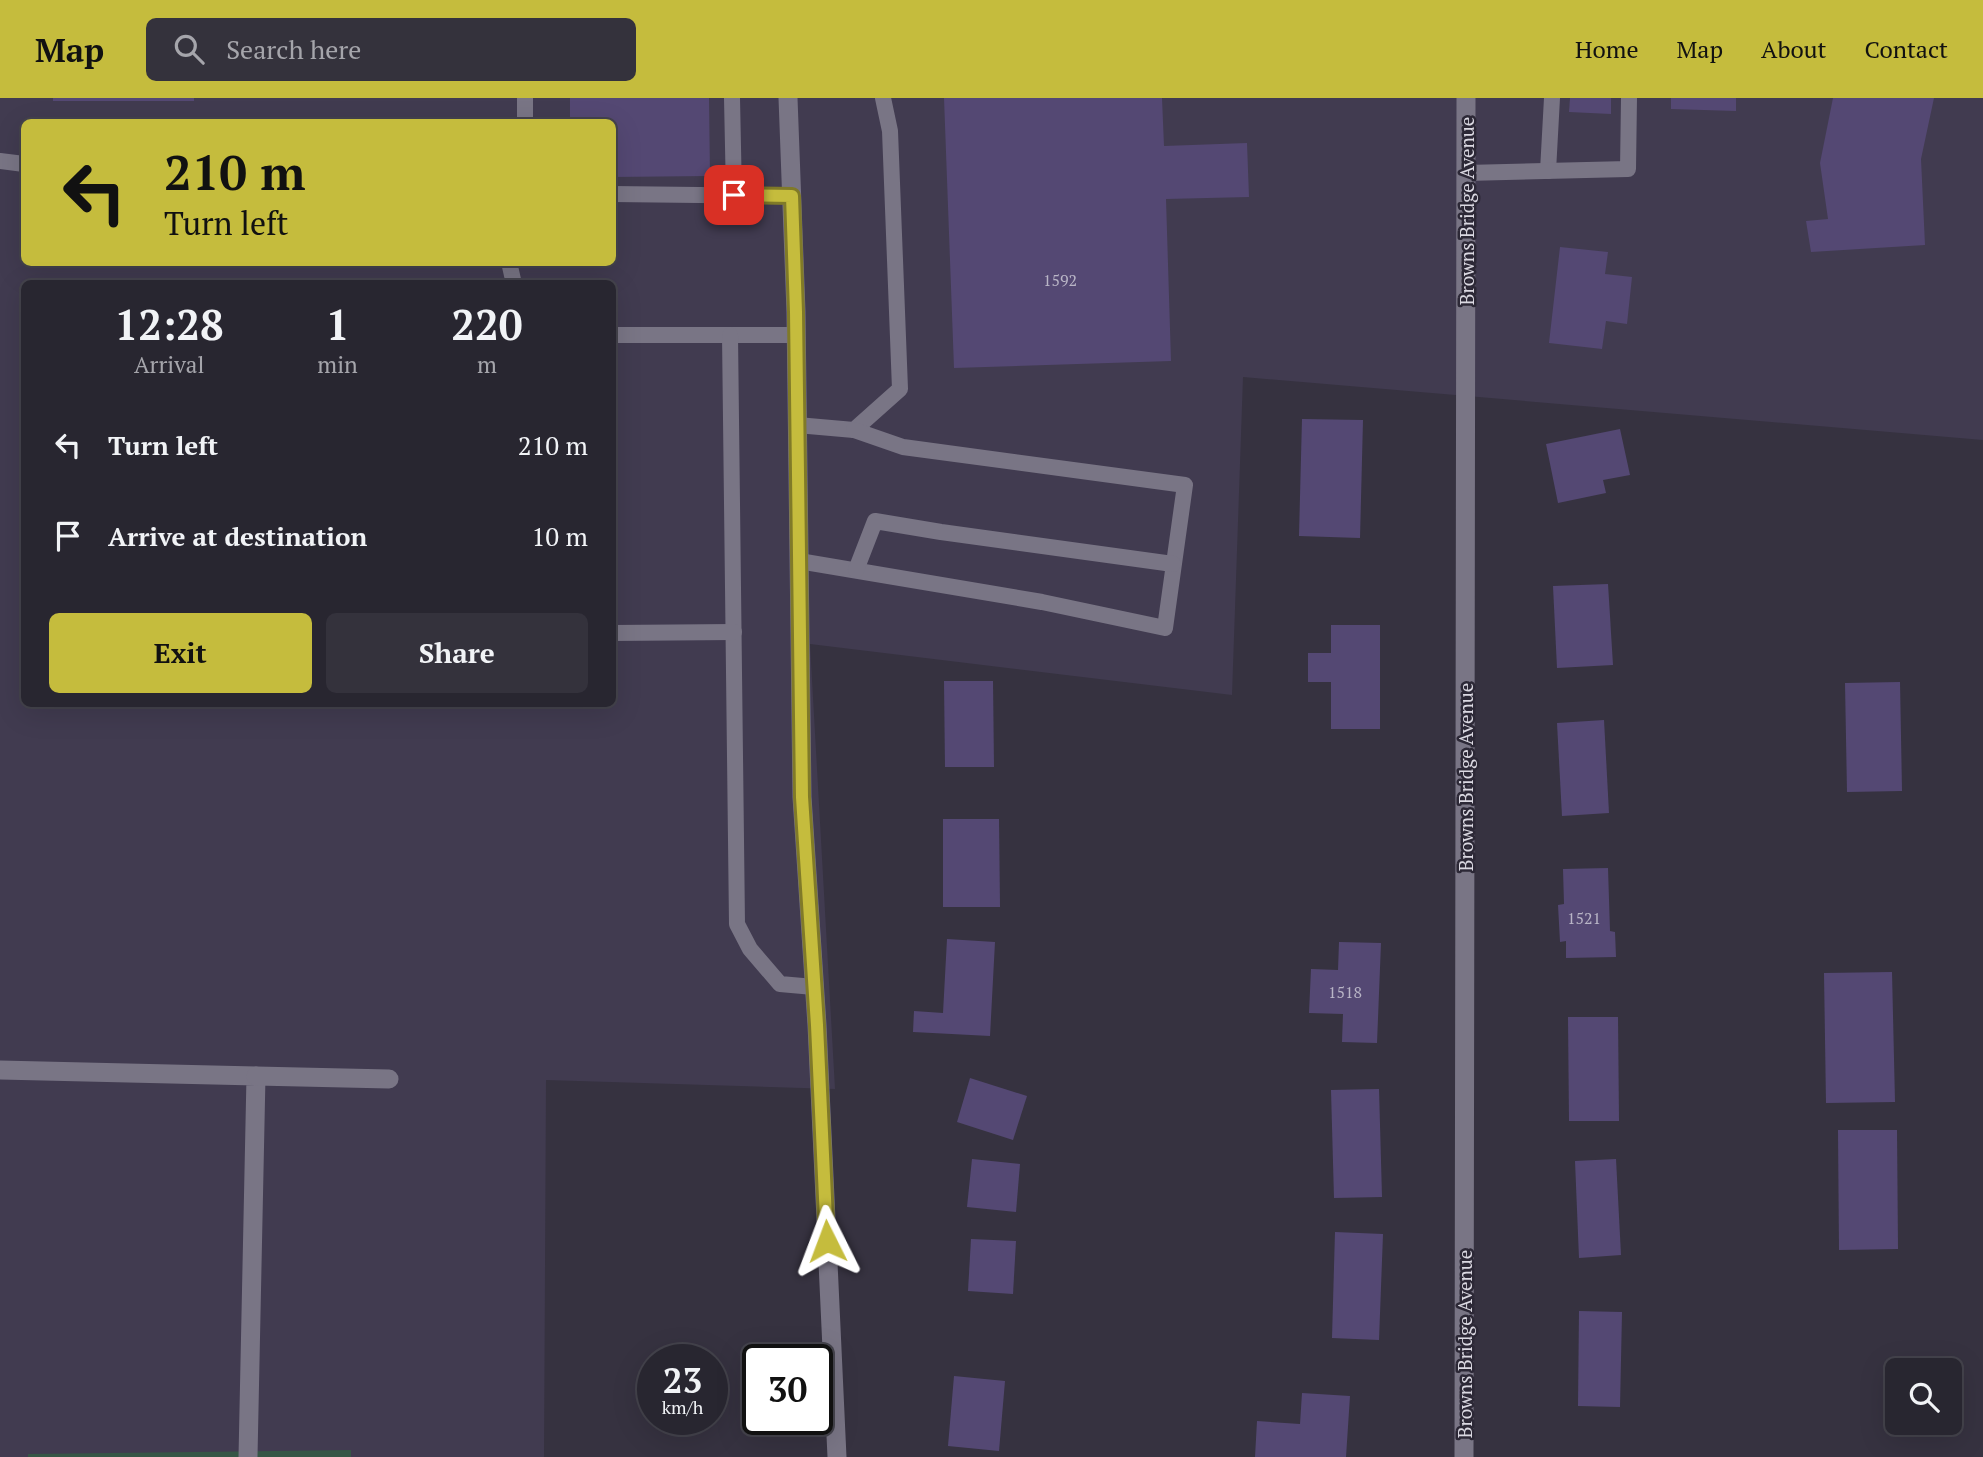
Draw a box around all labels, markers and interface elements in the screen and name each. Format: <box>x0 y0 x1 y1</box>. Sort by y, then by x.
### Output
search box <box>146 18 636 81</box>
text: Map <box>35 28 104 71</box>
icon: search <box>170 30 208 68</box>
text: Search here <box>226 32 361 66</box>
text: Home <box>1575 33 1639 65</box>
text: Map <box>1677 33 1723 65</box>
text: About <box>1761 33 1827 65</box>
text: Contact <box>1865 33 1948 65</box>
street label: Browns Bridge Avenue <box>1454 117 1479 305</box>
text: 210 m <box>164 139 306 204</box>
icon: left <box>49 147 140 238</box>
pin <box>704 165 764 225</box>
icon: arrive <box>715 176 753 214</box>
text: Turn left <box>164 202 288 244</box>
house number: 1592 <box>1043 269 1077 291</box>
text: 12:28 <box>115 296 224 352</box>
text: 1 <box>326 296 349 352</box>
text: 220 <box>451 296 522 352</box>
text: Arrival <box>134 349 204 380</box>
text: min <box>317 349 358 380</box>
text: m <box>477 349 497 380</box>
icon: left <box>49 426 87 464</box>
text: Turn left <box>108 428 218 462</box>
text: 210 m <box>518 428 588 462</box>
icon: arrive <box>49 517 87 555</box>
text: Arrive at destination <box>108 519 367 553</box>
text: 10 m <box>532 519 588 553</box>
button: Exit <box>49 613 312 693</box>
button: Share <box>326 613 588 693</box>
street label: Browns Bridge Avenue <box>1453 683 1478 871</box>
house number: 1521 <box>1567 907 1601 929</box>
house number: 1518 <box>1328 981 1362 1003</box>
position arrow <box>790 1204 864 1278</box>
street label: Browns Bridge Avenue <box>1452 1250 1477 1438</box>
speed limit sign: 30 <box>742 1344 833 1435</box>
text: 23 <box>663 1357 702 1403</box>
map controls <box>1885 1358 1962 1435</box>
button: search <box>1885 1358 1962 1435</box>
text: km/h <box>662 1395 703 1419</box>

